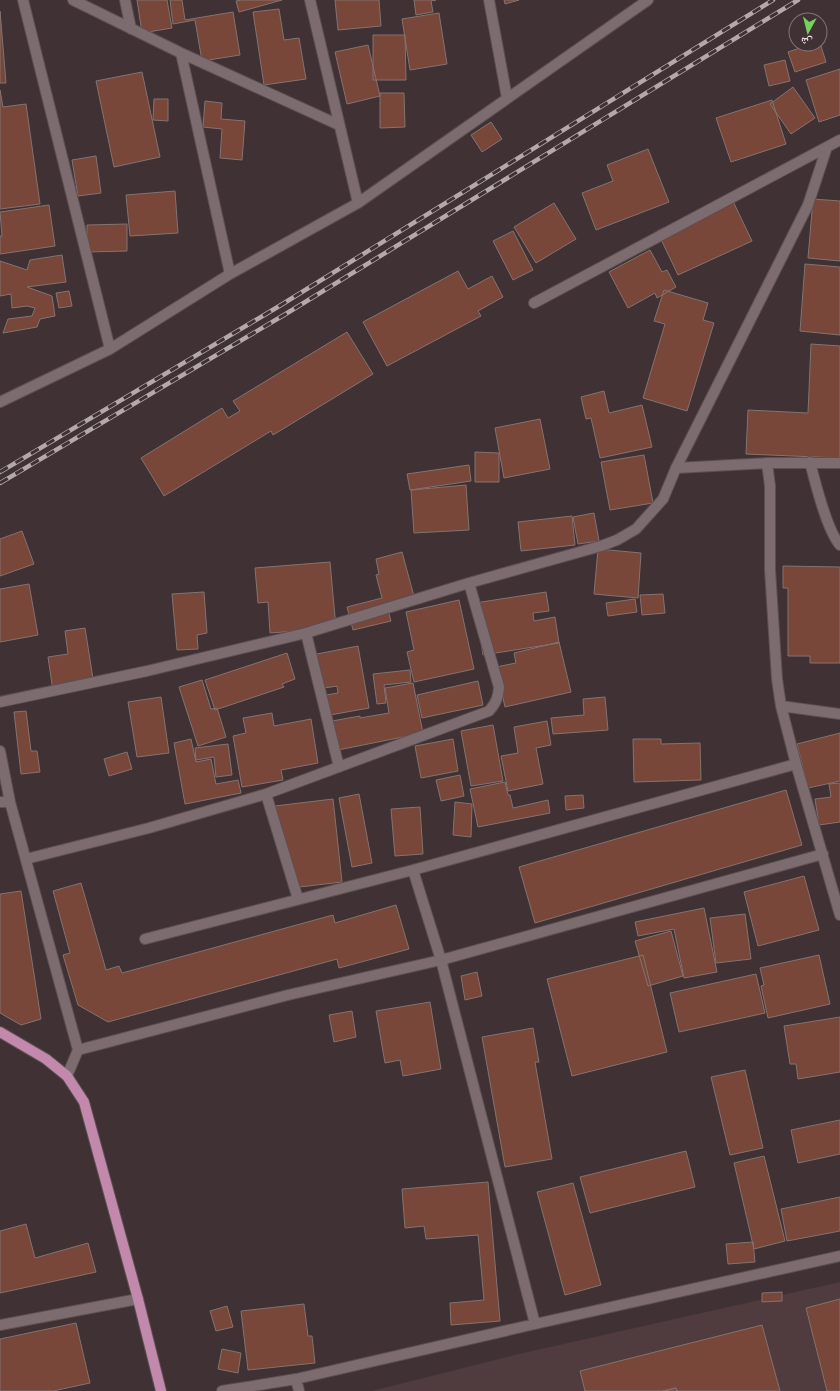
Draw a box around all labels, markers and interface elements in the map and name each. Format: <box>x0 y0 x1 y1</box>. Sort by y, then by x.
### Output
north arrow <box>788 12 828 52</box>
text: ش <box>800 33 814 50</box>

